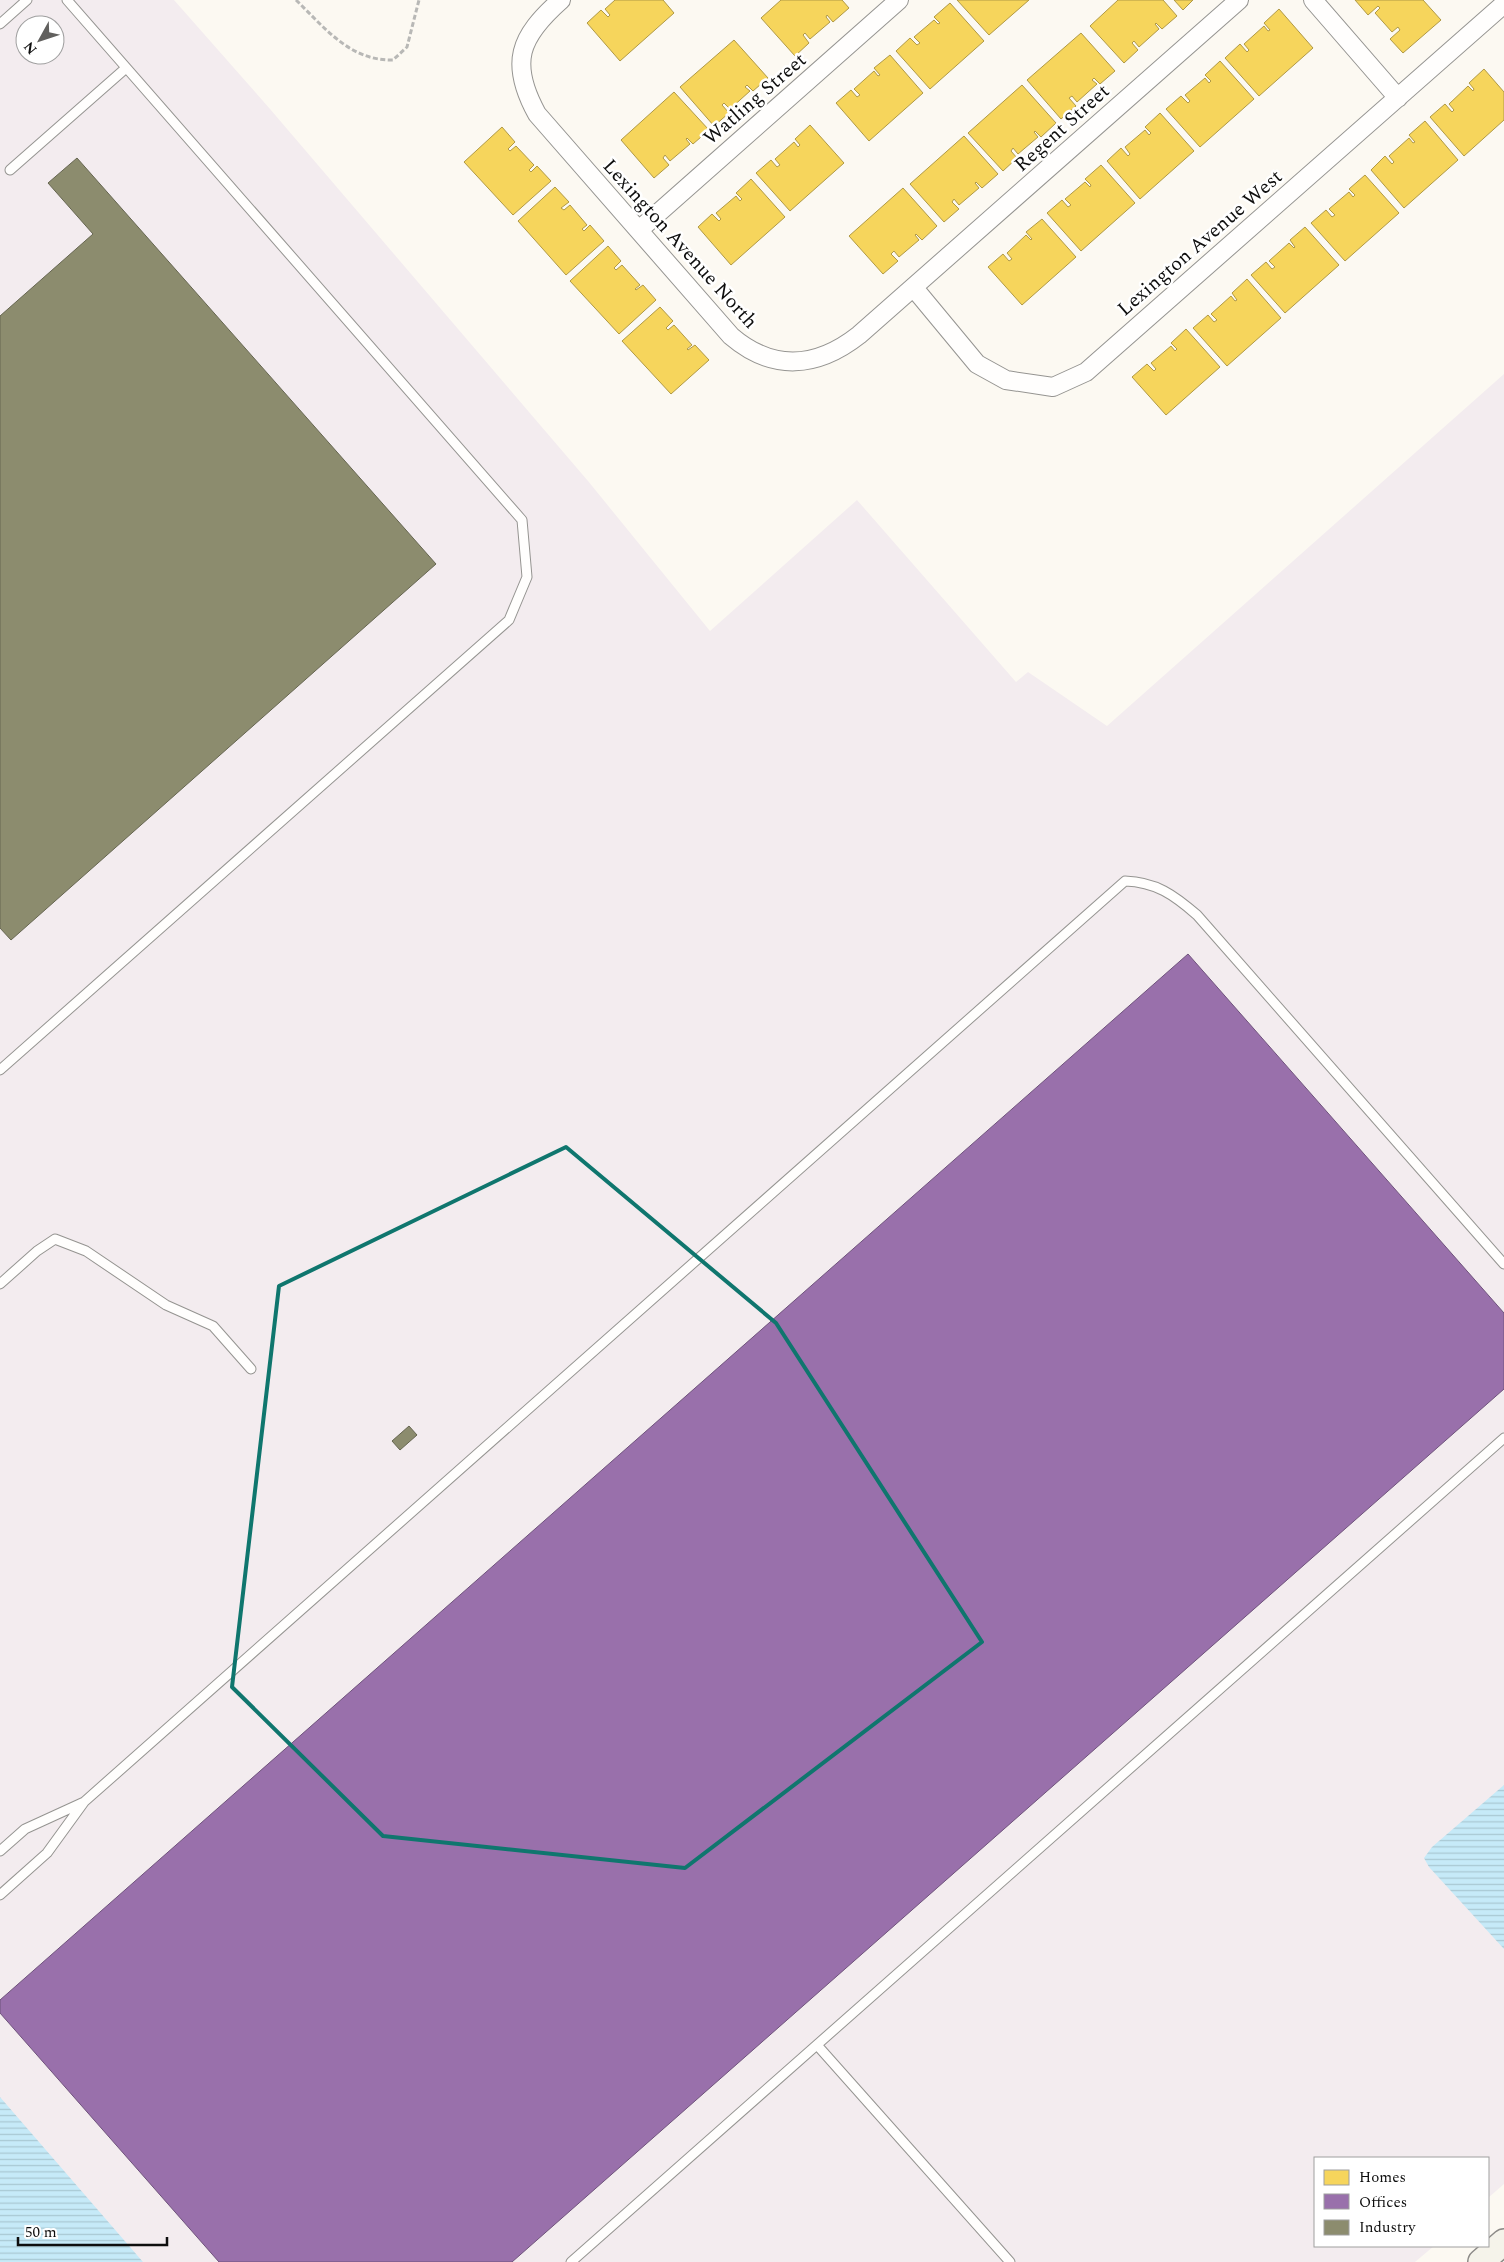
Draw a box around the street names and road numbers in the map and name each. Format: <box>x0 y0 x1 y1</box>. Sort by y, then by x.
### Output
street label: Watling Street <box>697 46 813 152</box>
street label: Regent Street <box>1008 77 1116 179</box>
street label: Lexington Avenue North <box>595 152 765 336</box>
street label: Lexington Avenue West <box>1111 163 1289 323</box>

